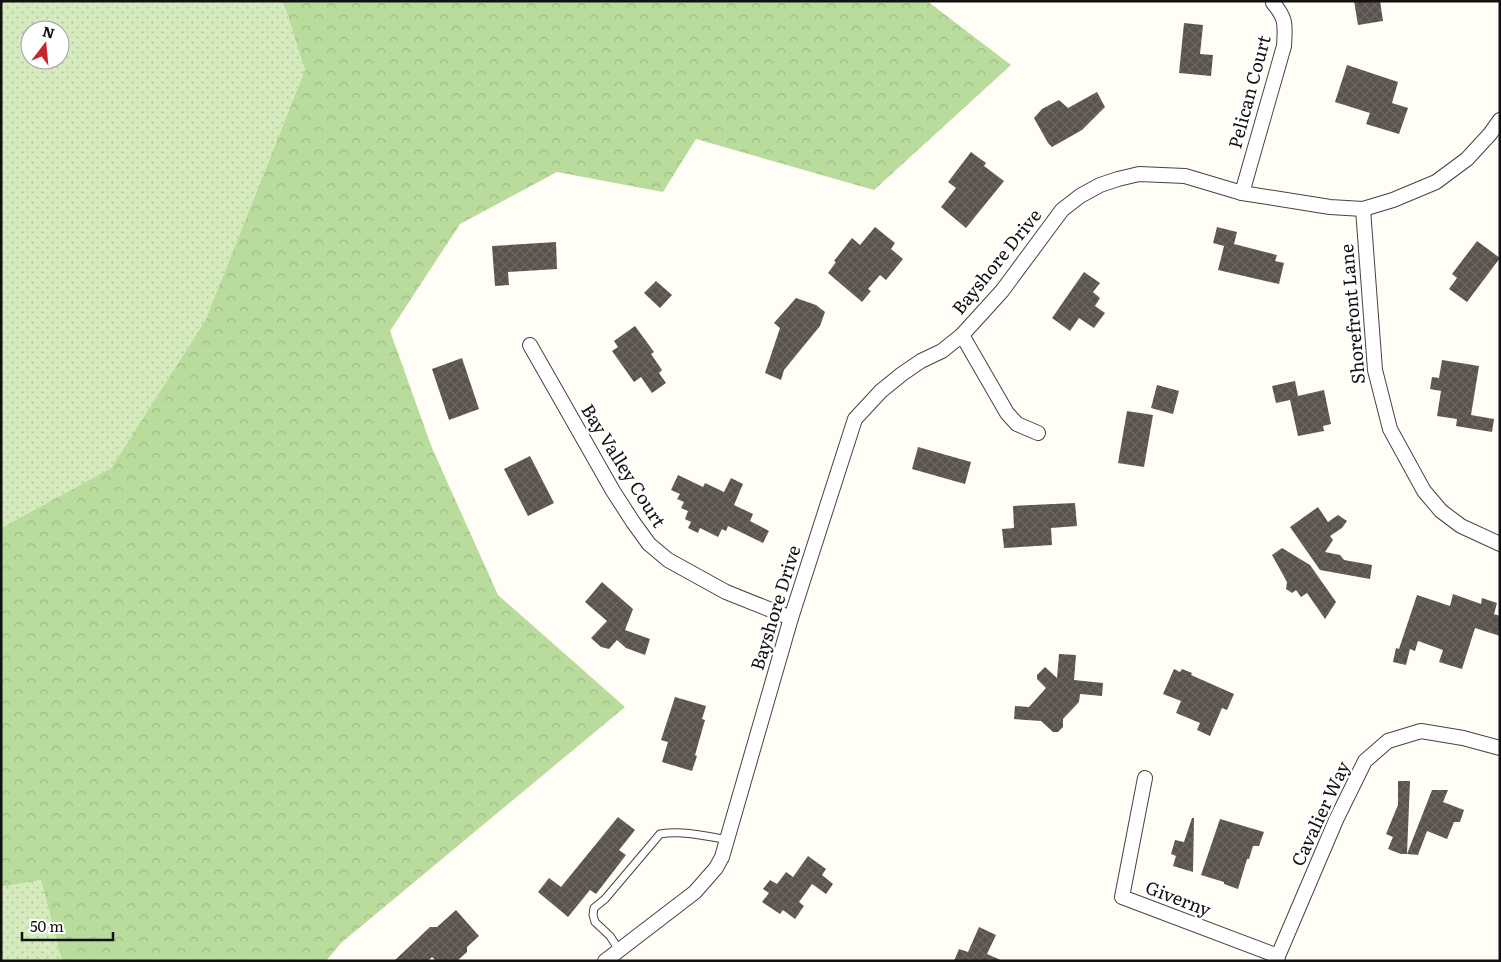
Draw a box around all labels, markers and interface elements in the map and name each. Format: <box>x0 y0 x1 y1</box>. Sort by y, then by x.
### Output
north arrow <box>20 20 70 70</box>
text: N <box>40 20 58 43</box>
street label: Pelican Court <box>1220 31 1277 151</box>
street label: Bayshore Drive <box>945 202 1047 320</box>
street label: Shorefront Lane <box>1332 243 1371 385</box>
street label: Bay Valley Court <box>575 398 674 533</box>
street label: Bayshore Drive <box>743 542 806 673</box>
street label: Cavalier Way <box>1283 756 1356 870</box>
street label: Giverny <box>1142 873 1216 923</box>
scale bar <box>22 910 114 942</box>
text: 50 m <box>30 914 64 937</box>

